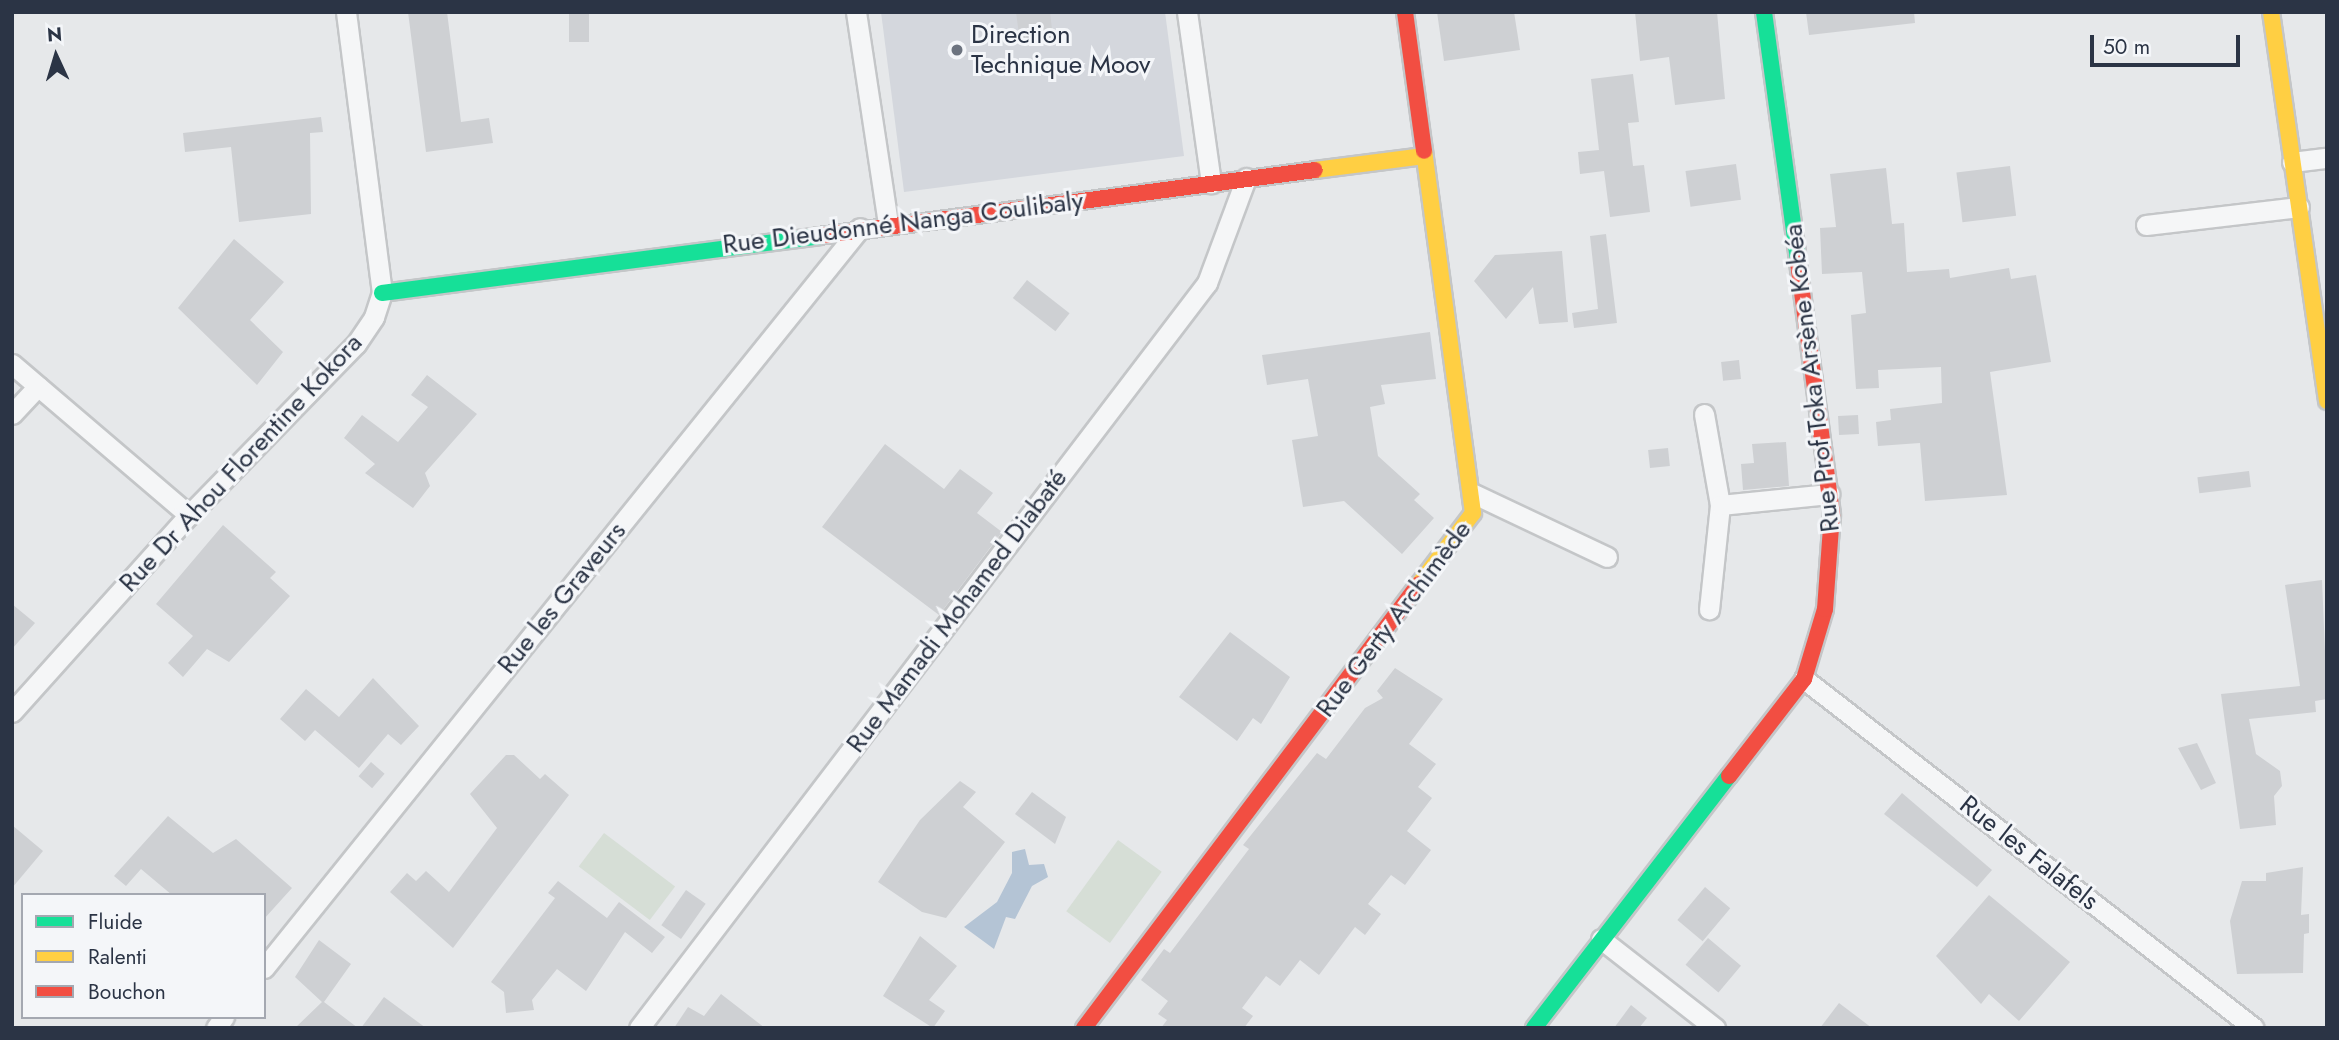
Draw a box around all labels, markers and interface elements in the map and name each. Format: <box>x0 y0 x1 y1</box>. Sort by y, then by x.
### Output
place label: Direction Technique Moov <box>971 19 1151 80</box>
north arrow <box>21 21 91 91</box>
text: N <box>46 21 63 49</box>
scale bar <box>2094 21 2244 65</box>
text: 50 m <box>2103 32 2150 62</box>
marker: Direction Technique Moov <box>949 42 965 58</box>
street label: Rue Dieudonné Nanga Coulibaly <box>721 185 1085 261</box>
street label: Rue Prof Toka Arsène Kobéa <box>1778 222 1846 534</box>
street label: Rue Dr Ahou Florentine Kokora <box>113 327 369 599</box>
street label: Rue Mamadi Mohamed Diabaté <box>840 463 1074 759</box>
street label: Rue Gerty Archimède <box>1310 515 1478 723</box>
street label: Rue les Graveurs <box>491 516 633 680</box>
street label: Rue les Falafels <box>1953 789 2105 917</box>
legend <box>21 893 266 1019</box>
text: Fluide <box>88 907 143 937</box>
text: Ralenti <box>88 942 147 972</box>
text: Bouchon <box>88 977 166 1007</box>

